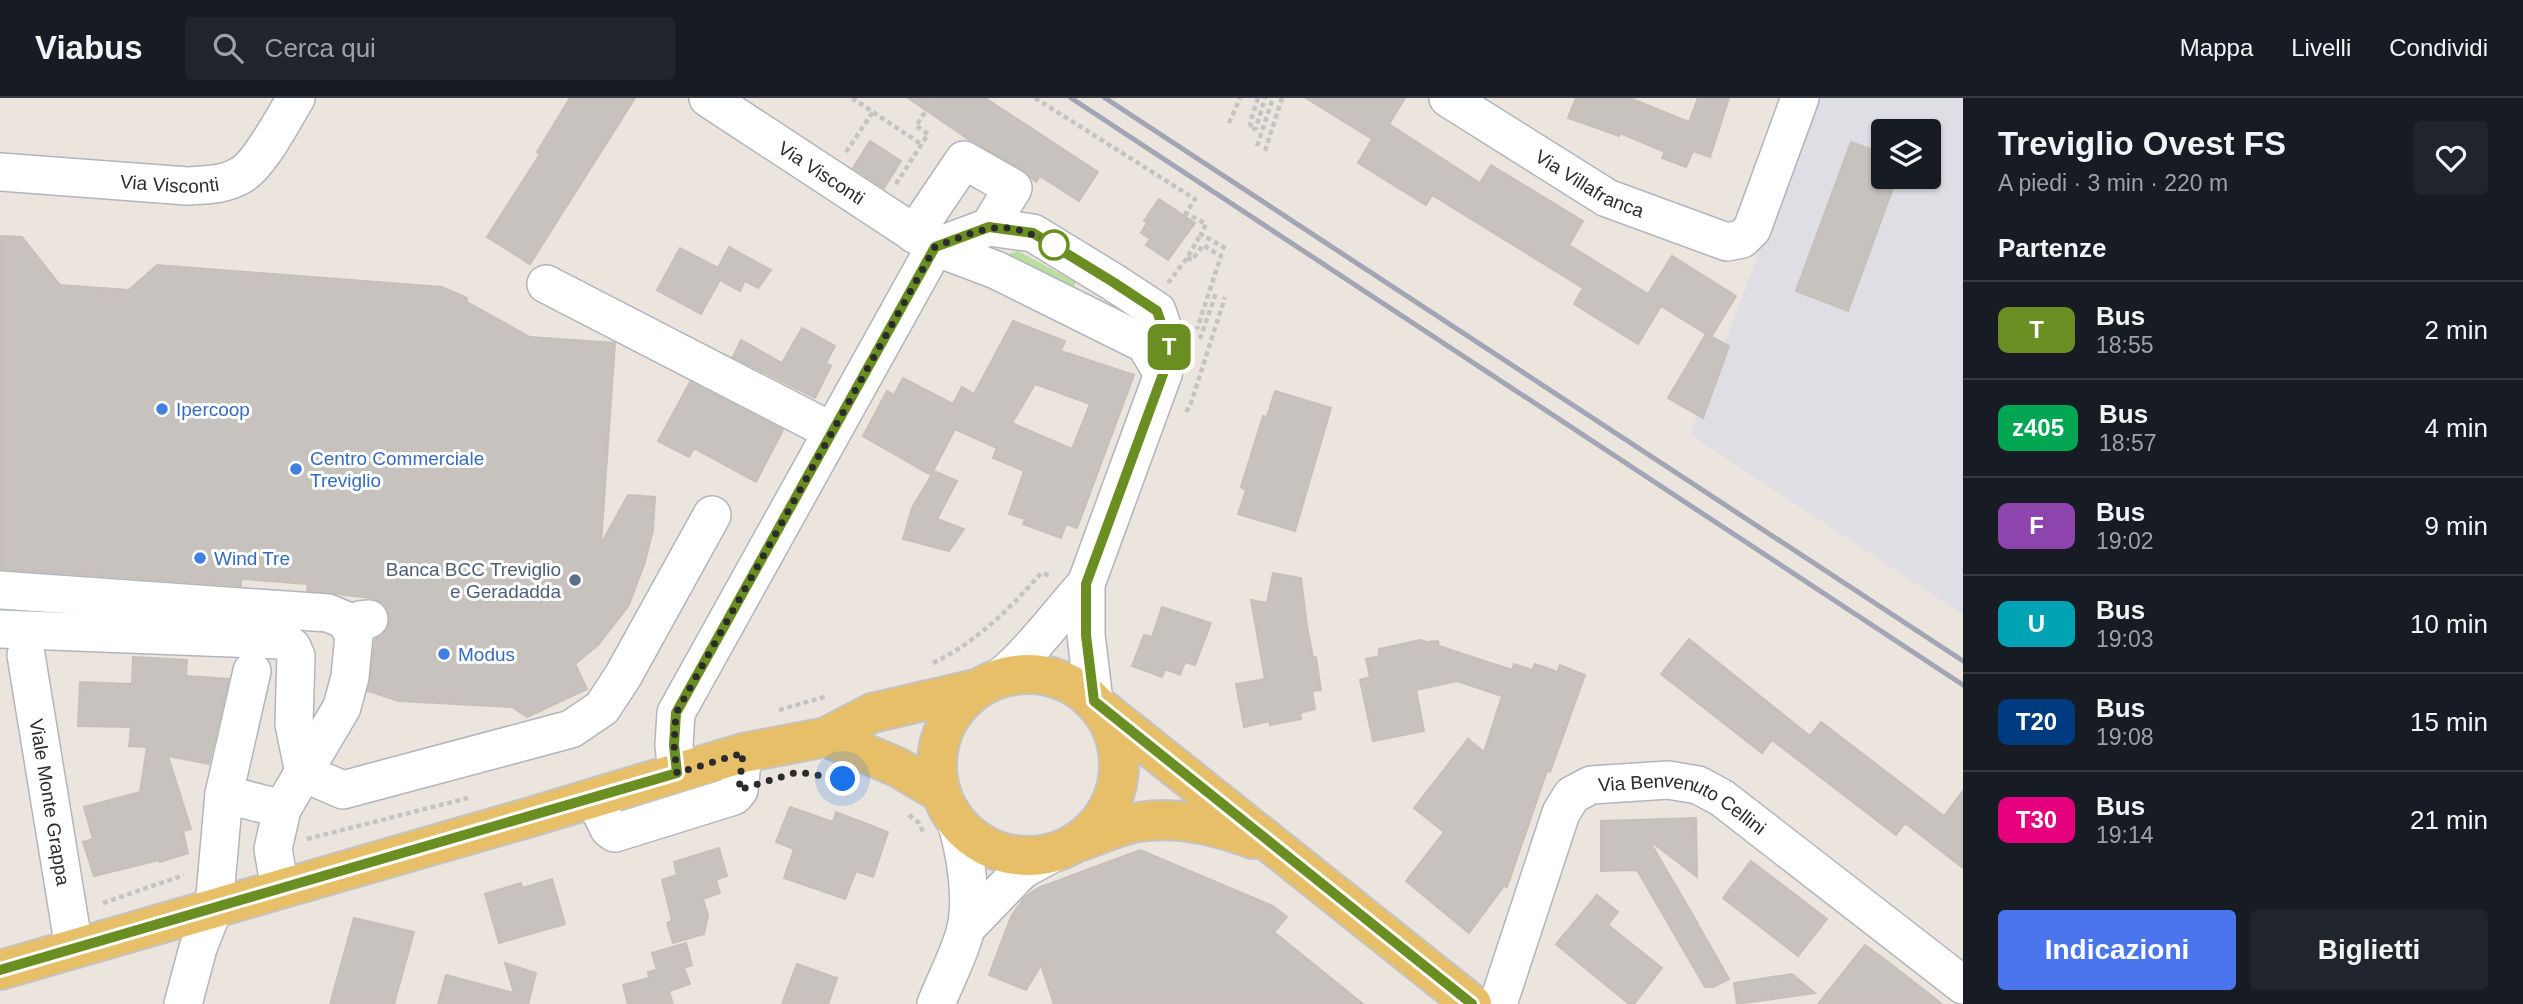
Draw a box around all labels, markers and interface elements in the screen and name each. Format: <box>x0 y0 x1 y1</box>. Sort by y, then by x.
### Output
search box <box>185 17 675 80</box>
text: Viabus <box>35 29 143 66</box>
icon: search <box>209 29 247 67</box>
text: Cerca qui <box>265 33 376 63</box>
text: Mappa <box>2180 34 2253 61</box>
text: Livelli <box>2291 34 2351 61</box>
text: Condividi <box>2389 34 2488 61</box>
map controls <box>1871 119 1941 189</box>
button: layers <box>1871 119 1941 189</box>
button: heart <box>2414 121 2488 195</box>
text: Treviglio Ovest FS <box>1998 125 2286 162</box>
street label: Via Visconti <box>775 137 869 208</box>
street label: Via Villafranca <box>1532 145 1647 221</box>
text: A piedi · 3 min · 220 m <box>1998 170 2228 196</box>
street label: Via Visconti <box>120 171 220 197</box>
unlabelled marker <box>1039 230 1069 260</box>
text: Partenze <box>1998 233 2106 263</box>
text: Bus <box>2096 301 2145 331</box>
text: 2 min <box>2424 315 2488 345</box>
text: T <box>2029 316 2044 343</box>
line badge: T <box>1146 324 1192 370</box>
text: 18:55 <box>2096 332 2154 358</box>
text: T <box>1162 333 1176 360</box>
place label: Ipercoop <box>176 399 250 420</box>
text: Bus <box>2099 399 2148 429</box>
marker: Ipercoop <box>154 401 170 417</box>
text: 4 min <box>2424 413 2488 443</box>
text: z405 <box>2012 414 2064 441</box>
text: 18:57 <box>2099 430 2157 456</box>
place label: Centro Commerciale Treviglio <box>310 448 484 491</box>
marker: Centro Commerciale Treviglio <box>288 461 304 477</box>
text: Bus <box>2096 497 2145 527</box>
text: 9 min <box>2424 511 2488 541</box>
text: F <box>2029 512 2044 539</box>
text: 19:02 <box>2096 528 2154 554</box>
place label: Wind Tre <box>214 548 290 569</box>
marker: Wind Tre <box>192 550 208 566</box>
place label: Banca BCC Treviglio e Geradadda <box>386 559 561 602</box>
marker: Banca BCC Treviglio e Geradadda <box>567 572 583 588</box>
text: Bus <box>2096 595 2145 625</box>
text: 10 min <box>2410 609 2488 639</box>
text: U <box>2028 610 2045 637</box>
text: 19:03 <box>2096 626 2154 652</box>
place label: Modus <box>458 644 515 665</box>
marker: Modus <box>436 646 452 662</box>
text: Bus <box>2096 693 2145 723</box>
text: 15 min <box>2410 707 2488 737</box>
text: T20 <box>2016 708 2057 735</box>
street label: Viale Monte Grappa <box>26 717 74 887</box>
text: 19:08 <box>2096 724 2154 750</box>
your location <box>825 761 860 796</box>
street label: Via Benvenuto Cellini <box>1597 769 1770 839</box>
text: Bus <box>2096 791 2145 821</box>
text: 21 min <box>2410 805 2488 835</box>
text: T30 <box>2016 806 2057 833</box>
text: 19:14 <box>2096 822 2154 848</box>
button: Indicazioni <box>1998 910 2236 990</box>
button: Biglietti <box>2250 910 2488 990</box>

